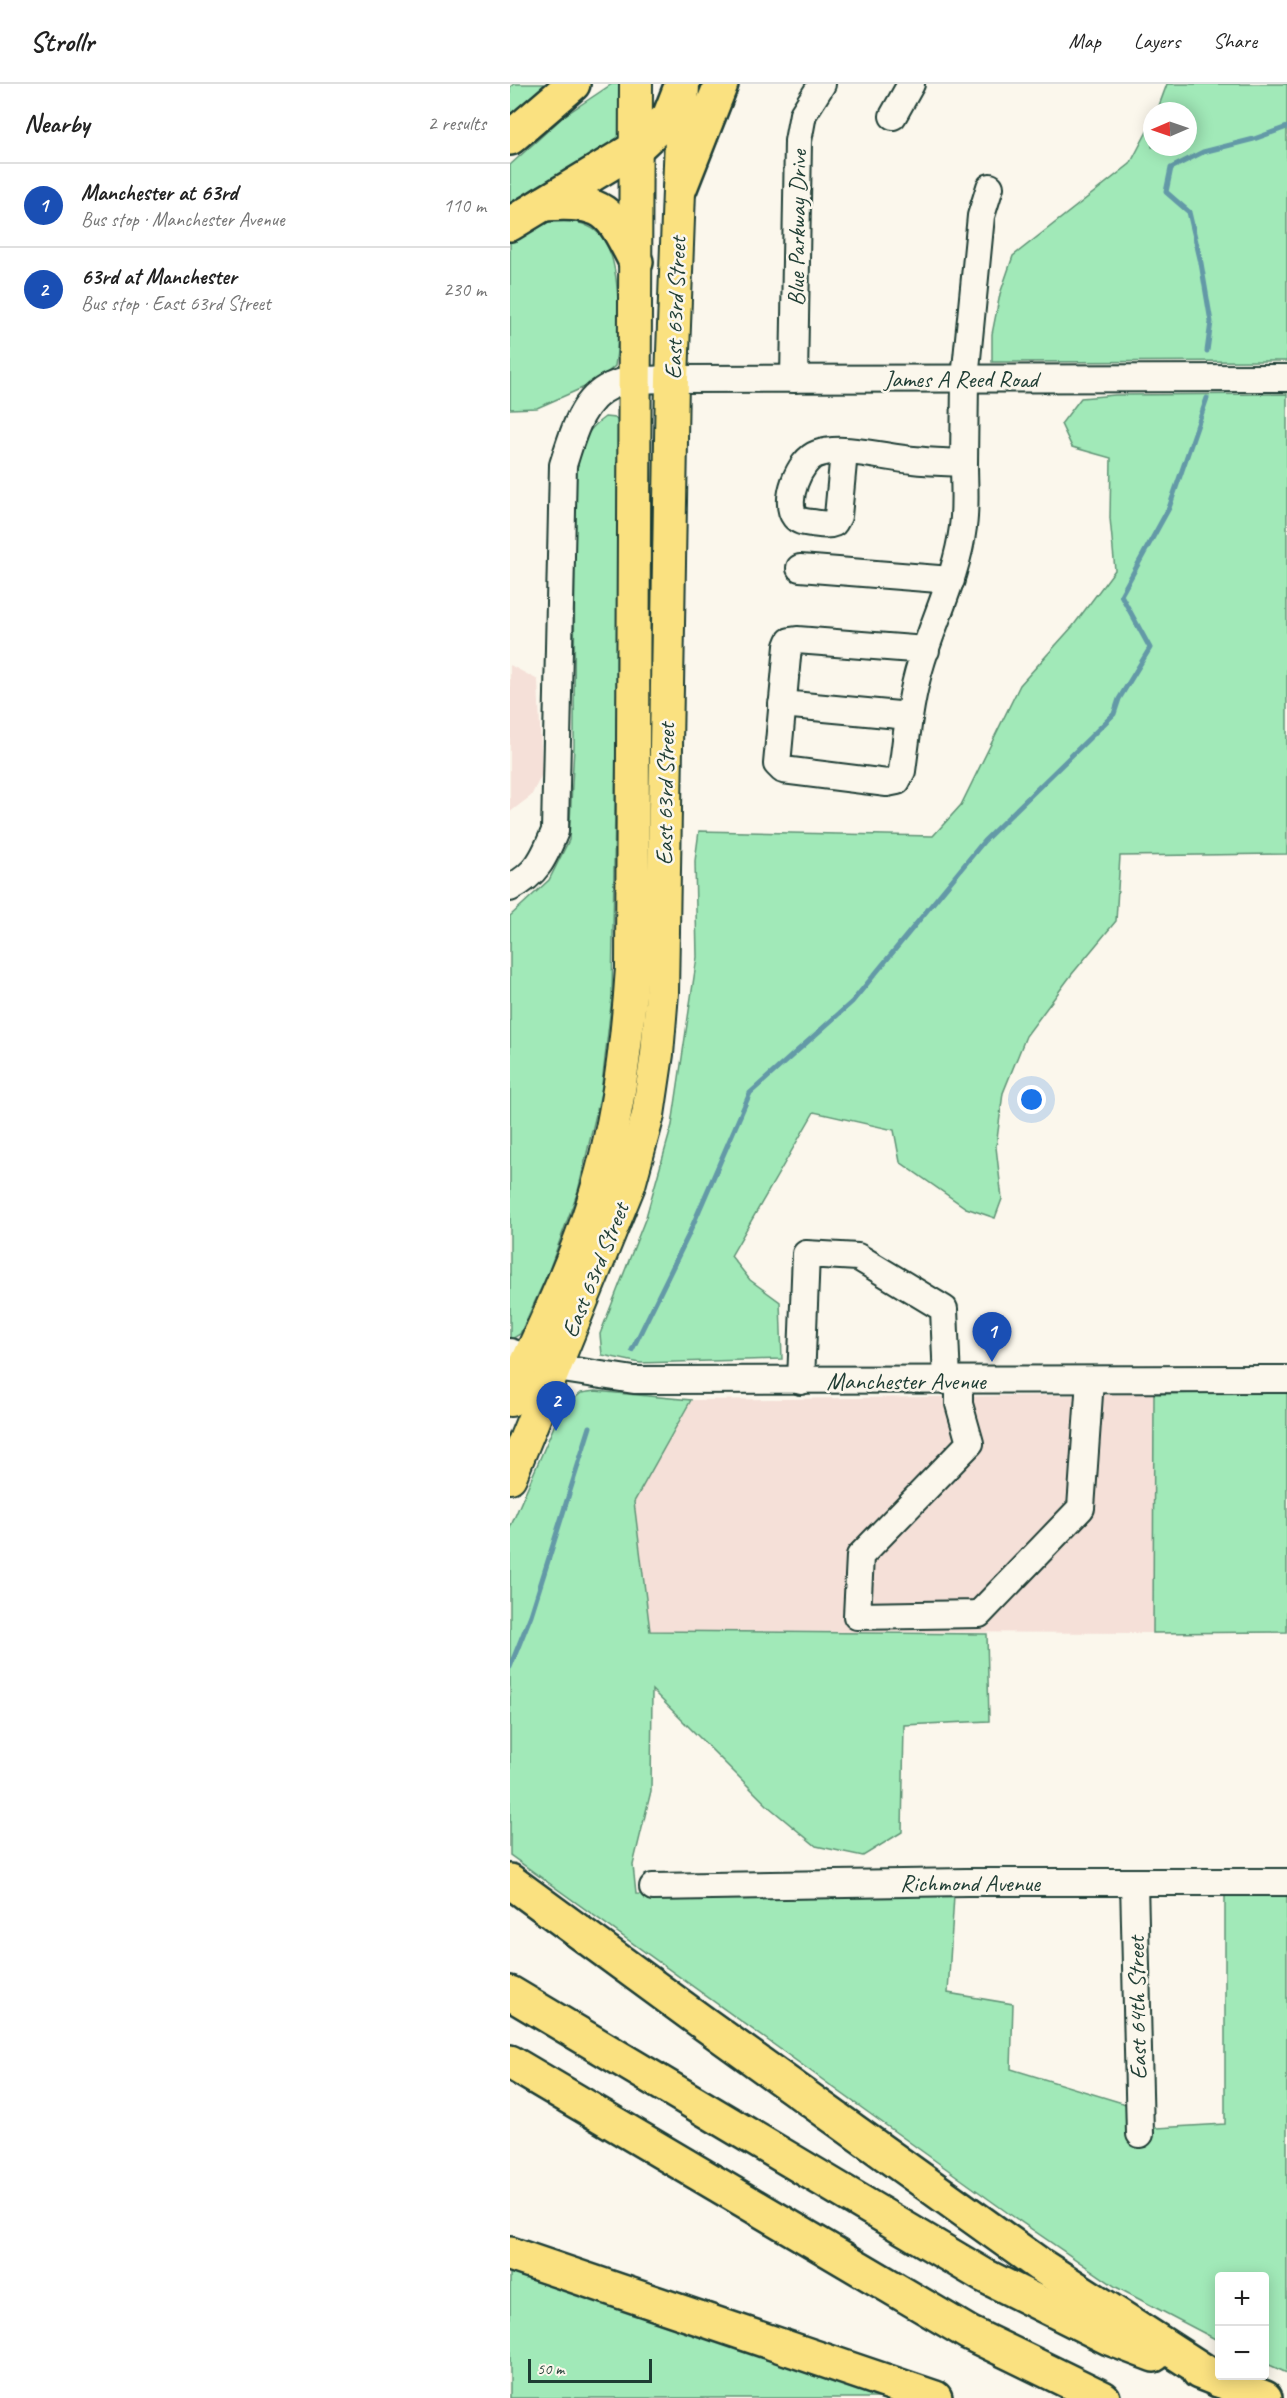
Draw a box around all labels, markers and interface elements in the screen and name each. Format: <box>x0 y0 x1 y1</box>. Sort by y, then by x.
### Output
text: Strollr <box>30 24 94 59</box>
text: Map <box>1068 28 1101 54</box>
text: Layers <box>1134 28 1180 54</box>
text: Share <box>1213 28 1257 54</box>
north arrow <box>1143 102 1197 156</box>
text: Nearby <box>24 107 89 140</box>
text: 2 results <box>427 111 486 136</box>
street label: Blue Parkway Drive <box>781 147 813 306</box>
text: Manchester at 63rd <box>81 179 237 207</box>
text: 1 <box>39 193 48 218</box>
text: 110 m <box>443 193 486 218</box>
text: Bus stop · Manchester Avenue <box>81 207 285 232</box>
street label: East 63rd Street <box>658 234 693 380</box>
text: 63rd at Manchester <box>81 263 237 291</box>
text: 2 <box>39 277 48 302</box>
text: 230 m <box>443 277 486 302</box>
text: Bus stop · East 63rd Street <box>81 291 271 316</box>
street label: James A Reed Road <box>883 364 1041 394</box>
street label: East 63rd Street <box>649 721 681 865</box>
your location <box>1017 1085 1046 1114</box>
street label: East 63rd Street <box>554 1196 636 1342</box>
pin: 1 <box>972 1312 1012 1362</box>
street label: Manchester Avenue <box>826 1366 988 1396</box>
pin: 2 <box>536 1382 576 1431</box>
street label: Richmond Avenue <box>900 1868 1042 1898</box>
street label: East 64th Street <box>1121 1934 1153 2080</box>
map controls <box>1215 2272 1269 2380</box>
button: + <box>1215 2272 1269 2326</box>
button: − <box>1215 2326 1269 2380</box>
scale bar <box>528 2356 652 2384</box>
text: 50 m <box>537 2359 564 2379</box>

